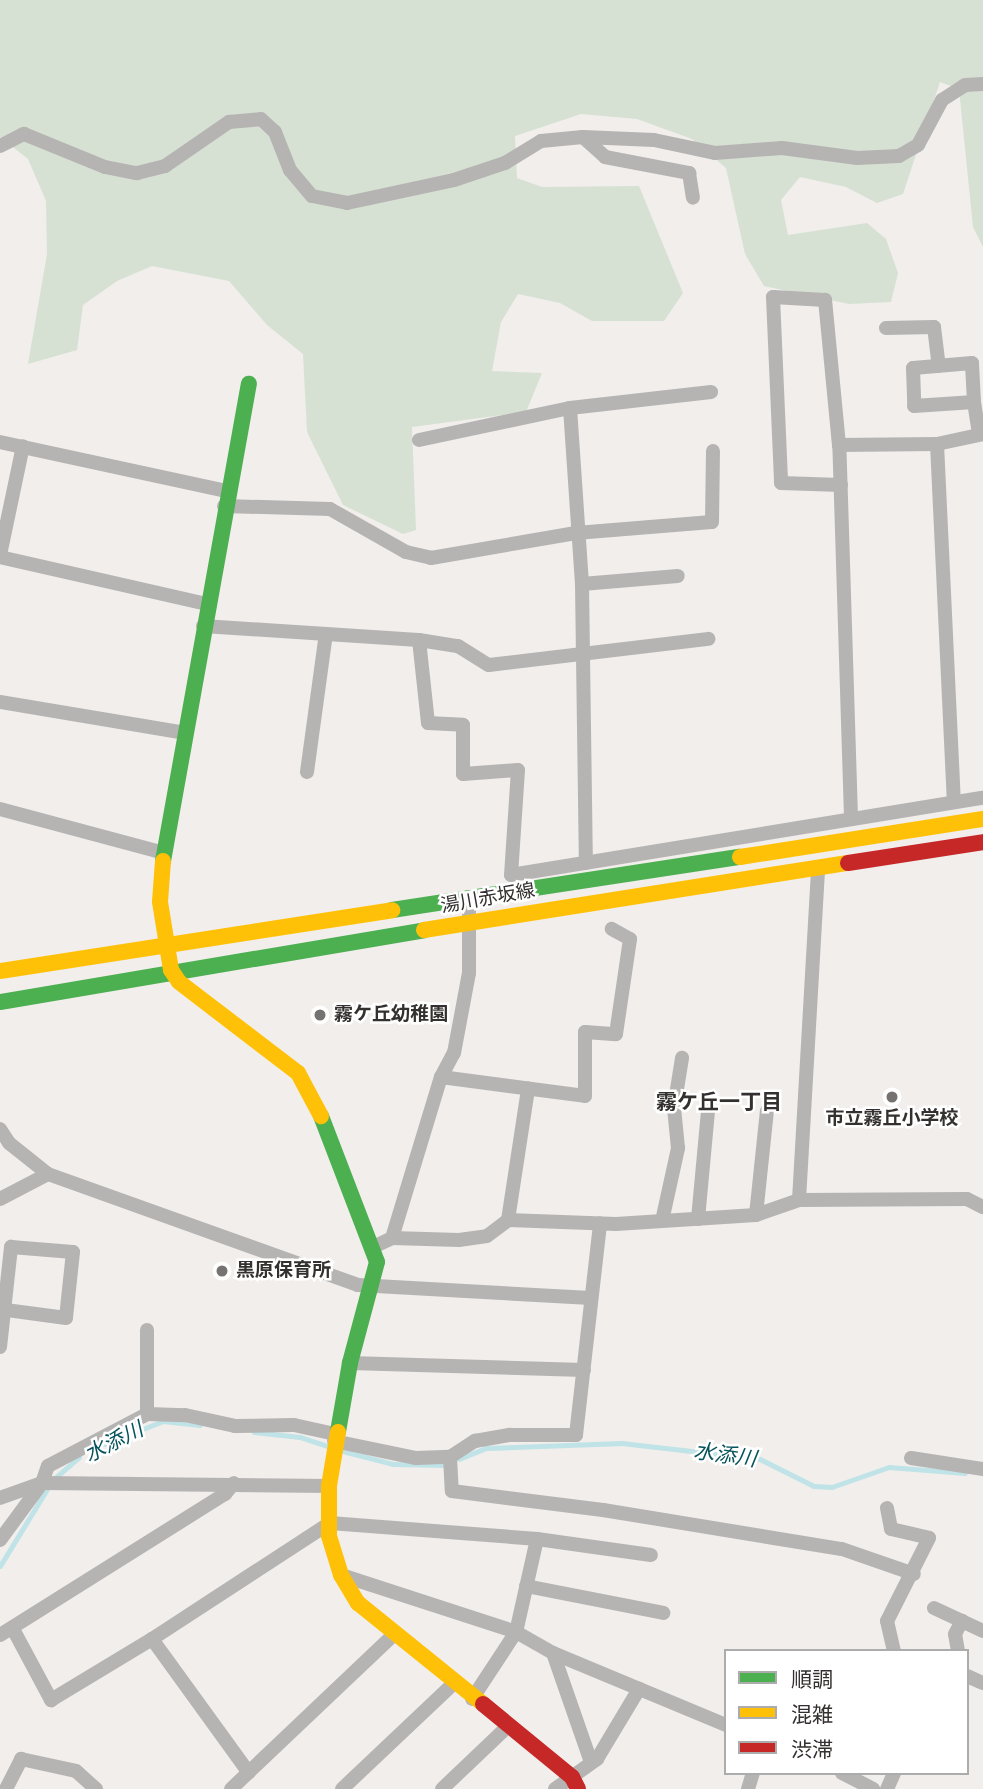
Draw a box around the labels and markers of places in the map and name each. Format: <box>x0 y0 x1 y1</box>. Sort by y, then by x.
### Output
place label: 霧ケ丘幼稚園 <box>334 1004 448 1026</box>
marker: 霧ケ丘幼稚園 <box>312 1007 328 1023</box>
marker: 市立霧丘小学校 <box>884 1089 900 1105</box>
place label: 市立霧丘小学校 <box>826 1108 958 1130</box>
place label: 黒原保育所 <box>236 1260 331 1282</box>
marker: 黒原保育所 <box>214 1263 230 1279</box>

